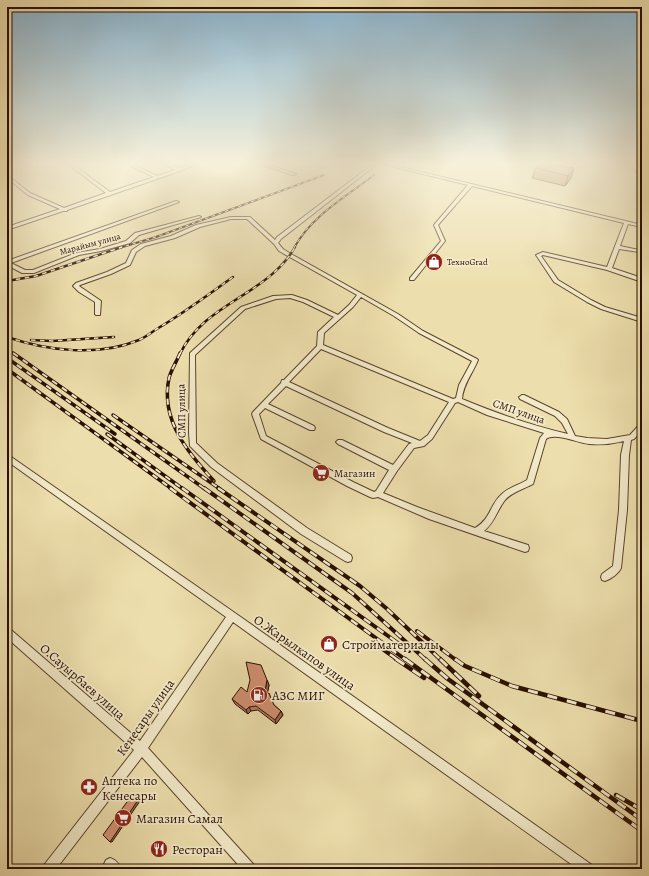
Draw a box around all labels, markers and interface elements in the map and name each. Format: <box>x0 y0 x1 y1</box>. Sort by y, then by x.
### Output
street label: Марайым улица <box>58 230 123 258</box>
shop icon: ТехноGrad <box>424 252 444 272</box>
place label: ТехноGrad <box>447 256 488 268</box>
street label: СМП улица <box>174 383 189 438</box>
street label: СМП улица <box>491 396 548 428</box>
supermarket icon: Магазин <box>311 463 331 483</box>
place label: Магазин <box>334 466 376 481</box>
street label: О.Жарылкапов улица <box>251 611 359 694</box>
shop icon: Стройматериалы <box>319 634 339 654</box>
place label: Стройматериалы <box>342 636 439 653</box>
street label: О.Сауырбаев улица <box>36 640 129 723</box>
street label: Кенесары улица <box>113 676 178 759</box>
fuel station icon: АЗС МИГ <box>249 685 269 705</box>
place label: АЗС МИГ <box>271 687 325 704</box>
place label: Аптека по Кенесары <box>101 772 158 804</box>
pharmacy icon: Аптека по Кенесары <box>79 777 99 797</box>
supermarket icon: Магазин Самал <box>113 808 133 828</box>
place label: Магазин Самал <box>136 810 223 827</box>
restaurant icon: Ресторан <box>149 839 169 859</box>
place label: Ресторан <box>172 841 223 858</box>

